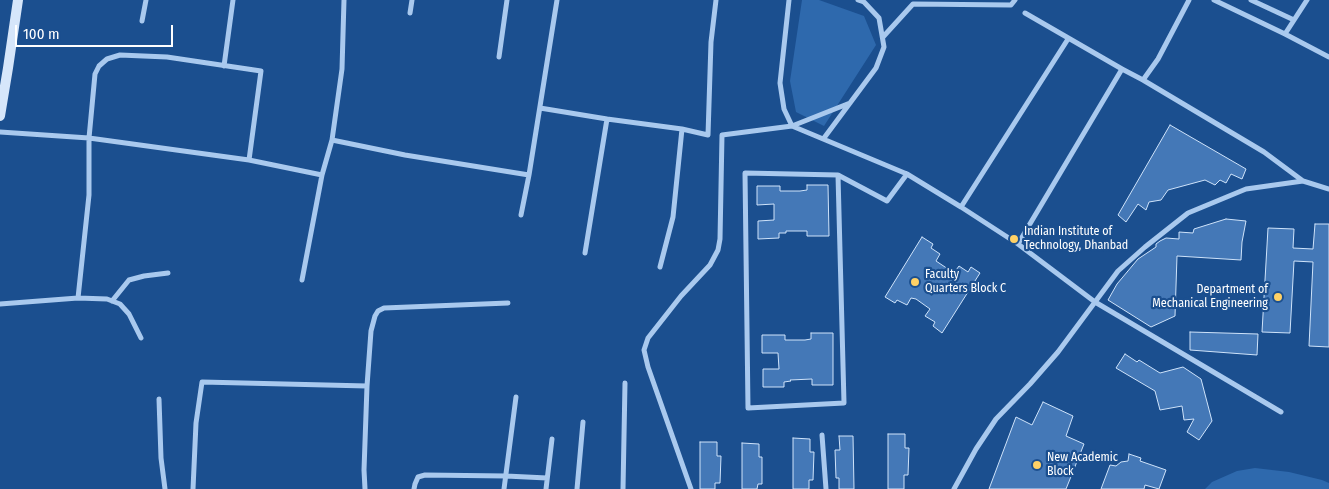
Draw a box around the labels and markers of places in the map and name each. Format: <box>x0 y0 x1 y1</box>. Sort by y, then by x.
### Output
place label: Indian Institute of Technology, Dhanbad <box>1024 225 1128 253</box>
marker: Indian Institute of Technology, Dhanbad <box>1008 233 1020 245</box>
place label: Faculty Quarters Block C <box>925 268 1006 296</box>
marker: Faculty Quarters Block C <box>909 276 921 288</box>
place label: Department of Mechanical Engineering <box>1152 283 1268 311</box>
marker: Department of Mechanical Engineering <box>1272 291 1284 303</box>
place label: New Academic Block <box>1047 451 1118 479</box>
marker: New Academic Block <box>1031 459 1043 471</box>

